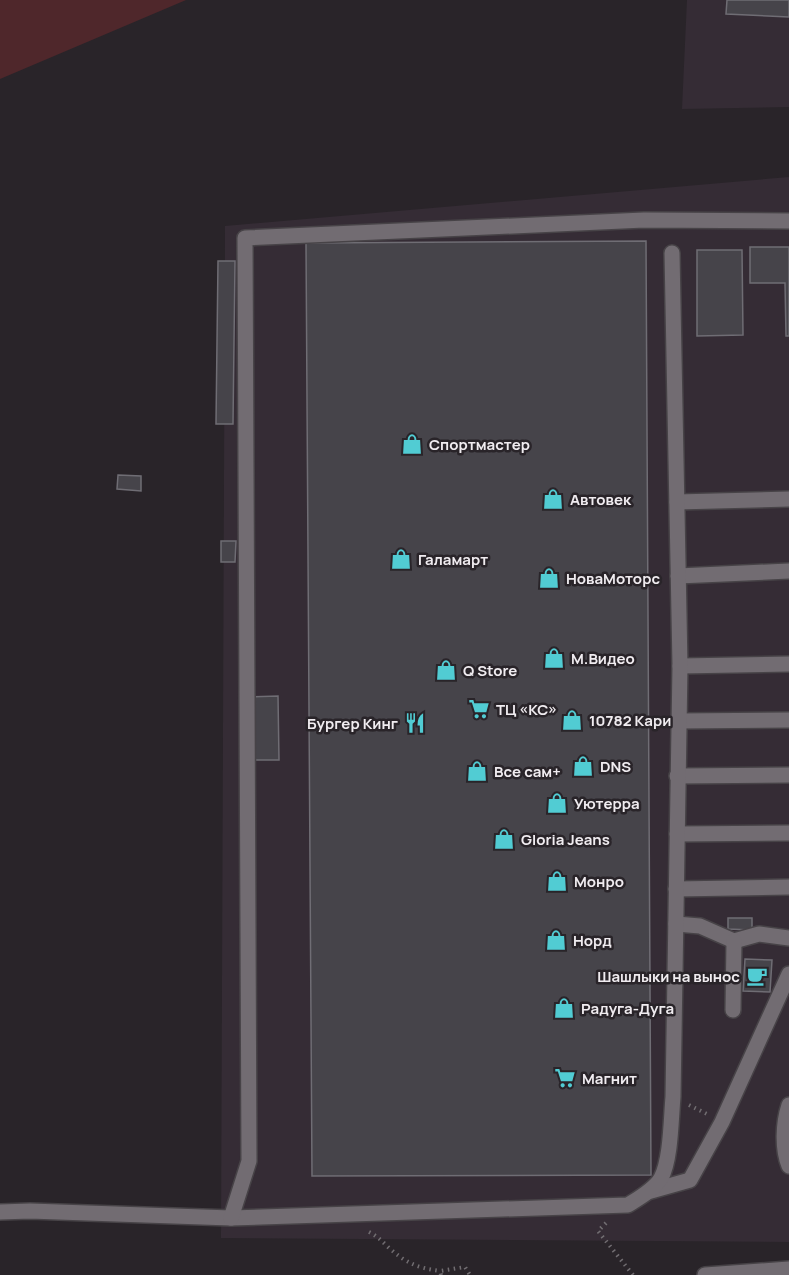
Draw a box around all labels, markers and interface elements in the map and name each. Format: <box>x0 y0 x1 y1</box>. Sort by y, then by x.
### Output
shop icon: Спортмастер <box>400 432 424 456</box>
place label: Спортмастер <box>429 434 530 455</box>
shop icon: Автовек <box>541 487 565 511</box>
place label: Автовек <box>570 489 632 510</box>
shop icon: Галамарт <box>389 547 413 571</box>
place label: Галамарт <box>418 549 488 570</box>
shop icon: НоваМоторс <box>537 566 561 590</box>
place label: НоваМоторс <box>566 568 660 589</box>
shop icon: М.Видео <box>542 646 566 670</box>
place label: М.Видео <box>571 648 635 669</box>
shop icon: Q Store <box>434 658 458 682</box>
place label: Q Store <box>463 660 517 681</box>
supermarket icon: ТЦ «КС» <box>467 697 491 721</box>
place label: ТЦ «КС» <box>496 699 557 720</box>
shop icon: 10782 Кари <box>560 708 584 732</box>
place label: 10782 Кари <box>589 710 671 731</box>
restaurant icon: Бургер Кинг <box>403 711 427 735</box>
place label: Бургер Кинг <box>307 713 398 734</box>
shop icon: DNS <box>571 754 595 778</box>
place label: DNS <box>600 756 631 777</box>
shop icon: Все сам+ <box>465 759 489 783</box>
place label: Все сам+ <box>494 761 561 782</box>
shop icon: Уютерра <box>545 791 569 815</box>
place label: Уютерра <box>574 793 640 814</box>
shop icon: Gloria Jeans <box>492 827 516 851</box>
place label: Gloria Jeans <box>521 829 610 850</box>
shop icon: Монро <box>545 869 569 893</box>
place label: Монро <box>574 871 624 892</box>
shop icon: Норд <box>544 928 568 952</box>
place label: Норд <box>573 930 612 951</box>
cafe icon: Шашлыки на вынос <box>745 964 769 988</box>
place label: Шашлыки на вынос <box>597 966 740 987</box>
shop icon: Радуга-Дуга <box>552 996 576 1020</box>
place label: Радуга-Дуга <box>581 998 674 1019</box>
supermarket icon: Магнит <box>553 1066 577 1090</box>
place label: Магнит <box>582 1068 637 1089</box>

